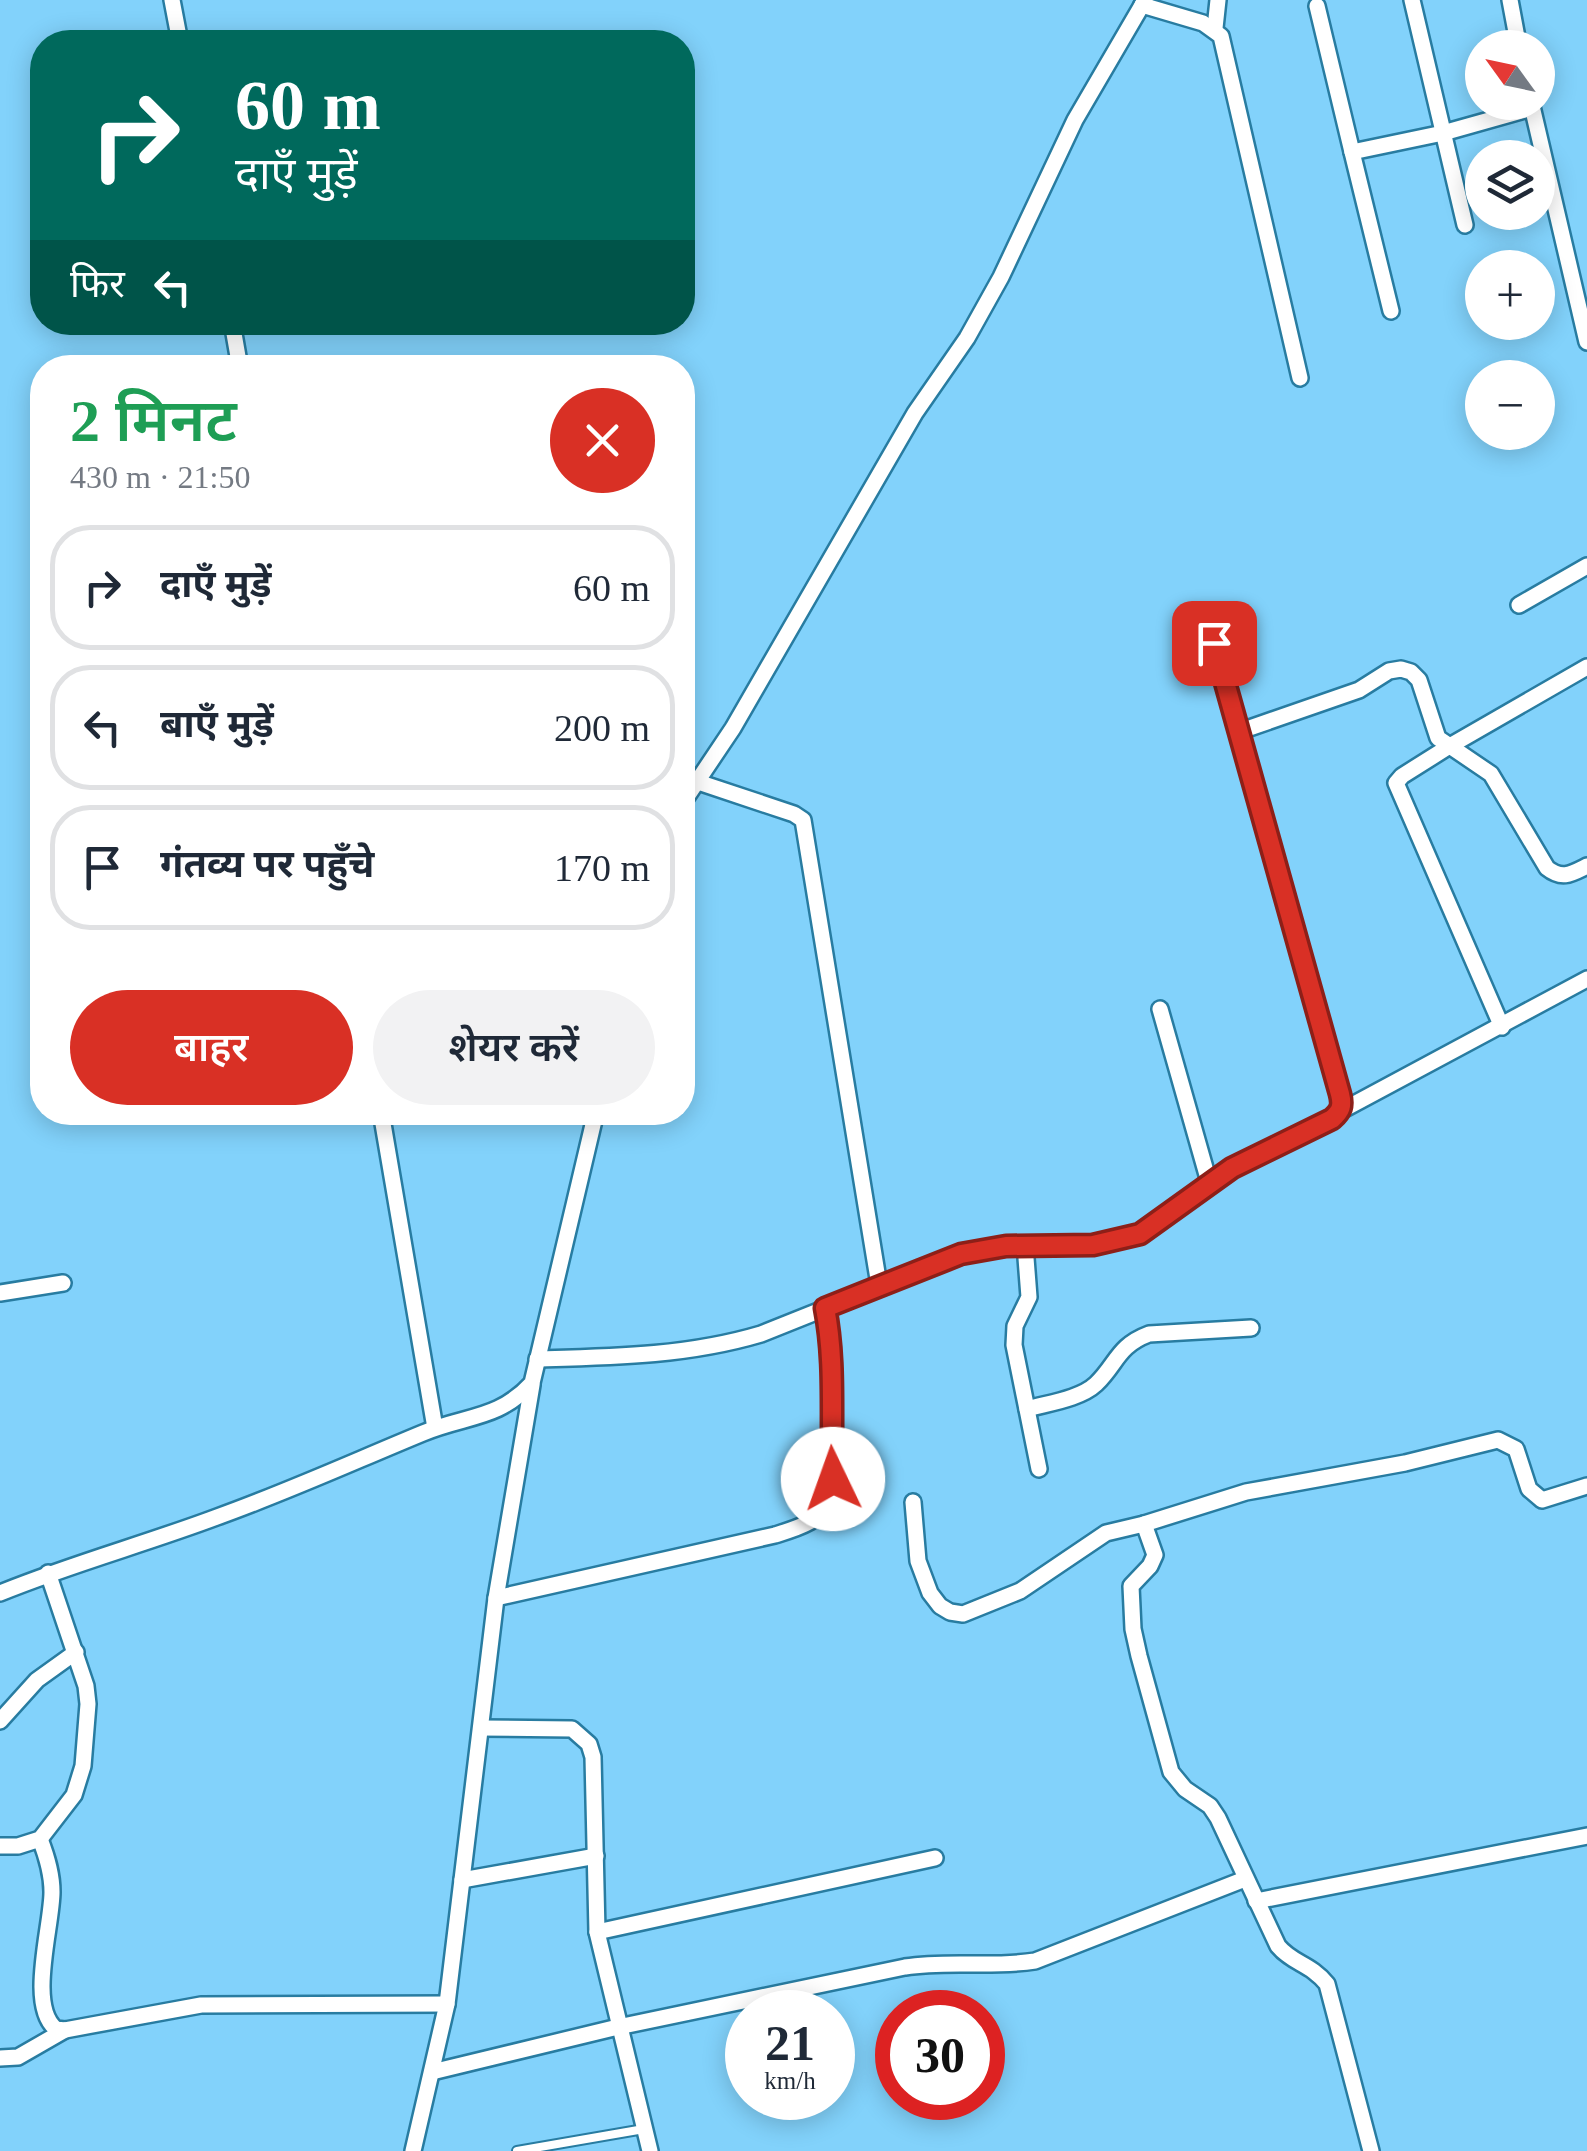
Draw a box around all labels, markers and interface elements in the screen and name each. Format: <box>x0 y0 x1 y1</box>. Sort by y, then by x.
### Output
north arrow <box>1465 30 1555 120</box>
map controls <box>1465 30 1555 450</box>
text: 60 m <box>235 67 381 144</box>
icon: right <box>70 70 200 200</box>
button: layers <box>1465 140 1555 230</box>
text: दाएँ मुड़ें <box>235 149 358 199</box>
button: + <box>1465 250 1555 340</box>
icon: left <box>145 260 200 315</box>
text: फिर <box>70 263 125 305</box>
button: − <box>1465 360 1555 450</box>
text: 2 मिनट <box>70 388 237 454</box>
button: close <box>550 388 655 493</box>
text: 430 m · 21:50 <box>70 459 250 495</box>
icon: right <box>75 560 130 615</box>
text: दाएँ मुड़ें <box>160 563 272 605</box>
text: 60 m <box>573 567 650 609</box>
pin <box>1172 601 1257 686</box>
icon: arrive <box>1187 616 1242 671</box>
icon: left <box>75 700 130 755</box>
text: बाएँ मुड़ें <box>160 703 274 745</box>
text: 200 m <box>554 707 650 749</box>
icon: arrive <box>75 840 130 895</box>
text: गंतव्य पर पहुँचे <box>160 843 374 885</box>
text: 170 m <box>554 847 650 889</box>
button: बाहर <box>70 990 353 1105</box>
button: शेयर करें <box>373 990 655 1105</box>
position arrow <box>781 1427 885 1531</box>
speed limit sign: 30 <box>875 1990 1005 2120</box>
text: 21 <box>765 2015 815 2071</box>
text: km/h <box>764 2067 816 2094</box>

